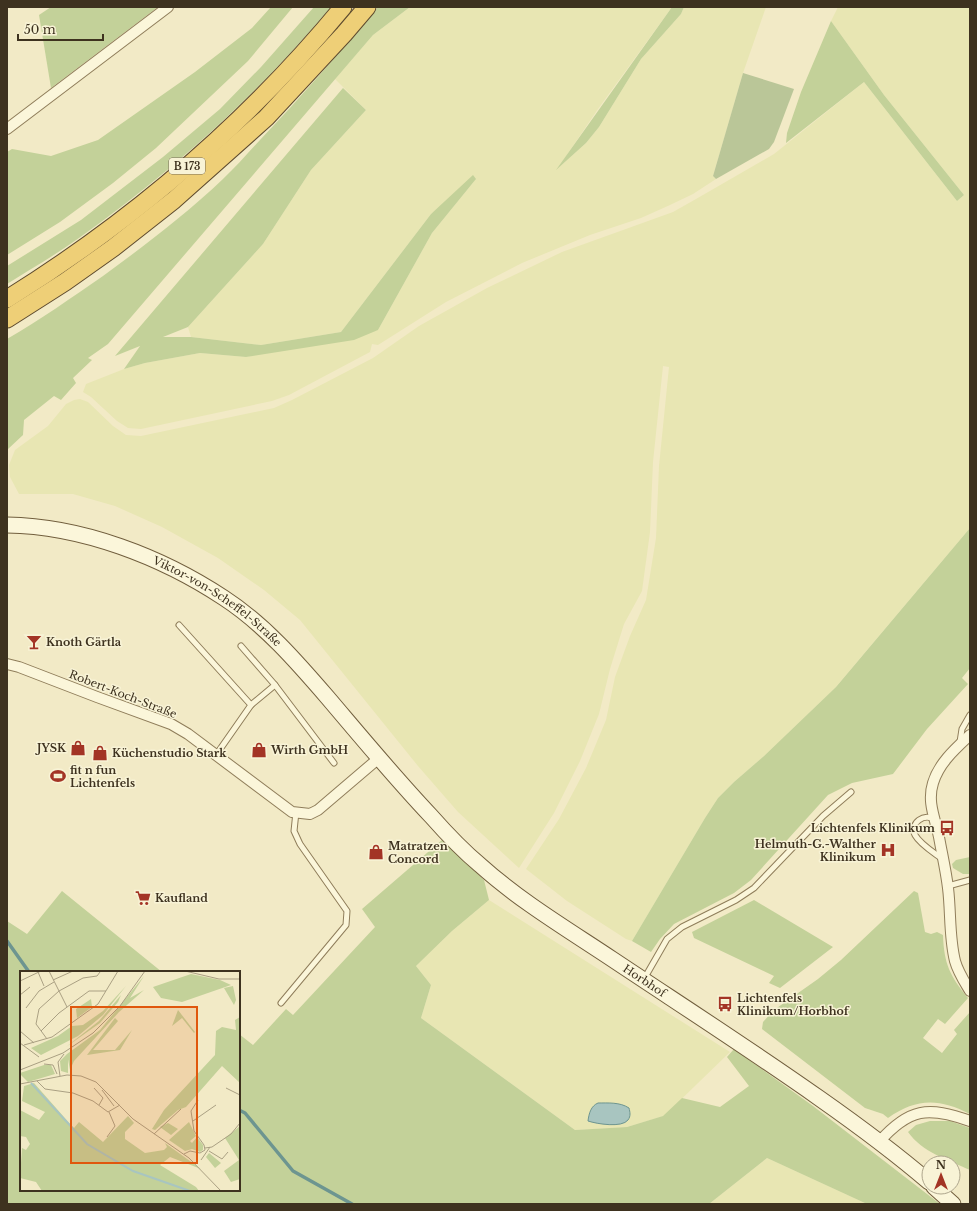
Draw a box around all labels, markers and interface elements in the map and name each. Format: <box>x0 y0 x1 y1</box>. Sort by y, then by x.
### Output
scale bar <box>18 16 103 42</box>
text: 50 m <box>24 22 56 37</box>
road number: B 173 <box>169 158 205 174</box>
street label: Viktor-von-Scheffel-Straße <box>150 553 285 649</box>
bar icon: Knoth Gärtla <box>25 633 43 651</box>
place label: Knoth Gärtla <box>46 635 122 649</box>
street label: Robert-Koch-Straße <box>67 667 179 721</box>
shop icon: JYSK <box>69 739 87 757</box>
place label: JYSK <box>35 741 67 755</box>
shop icon: Wirth GmbH <box>250 741 268 759</box>
place label: Wirth GmbH <box>270 743 349 757</box>
shop icon: Küchenstudio Stark <box>91 744 109 762</box>
place label: Küchenstudio Stark <box>112 746 227 760</box>
place label: fit n fun Lichtenfels <box>70 763 135 790</box>
sports icon: fit n fun Lichtenfels <box>49 767 67 785</box>
bus stop icon: Lichtenfels Klinikum <box>938 819 956 837</box>
place label: Lichtenfels Klinikum <box>811 821 935 835</box>
place label: Helmuth-G.-Walther Klinikum <box>755 837 877 864</box>
place label: Matratzen Concord <box>388 839 448 866</box>
hospital icon: Helmuth-G.-Walther Klinikum <box>879 841 897 859</box>
shop icon: Matratzen Concord <box>367 843 385 861</box>
supermarket icon: Kaufland <box>134 889 152 907</box>
place label: Kaufland <box>155 891 208 905</box>
street label: Horbhof <box>620 961 670 1001</box>
inset map <box>20 971 240 1191</box>
place label: Lichtenfels Klinikum/Horbhof <box>737 991 850 1018</box>
bus stop icon: Lichtenfels Klinikum/Horbhof <box>716 995 734 1013</box>
north arrow <box>921 1155 961 1195</box>
text: N <box>936 1158 947 1172</box>

